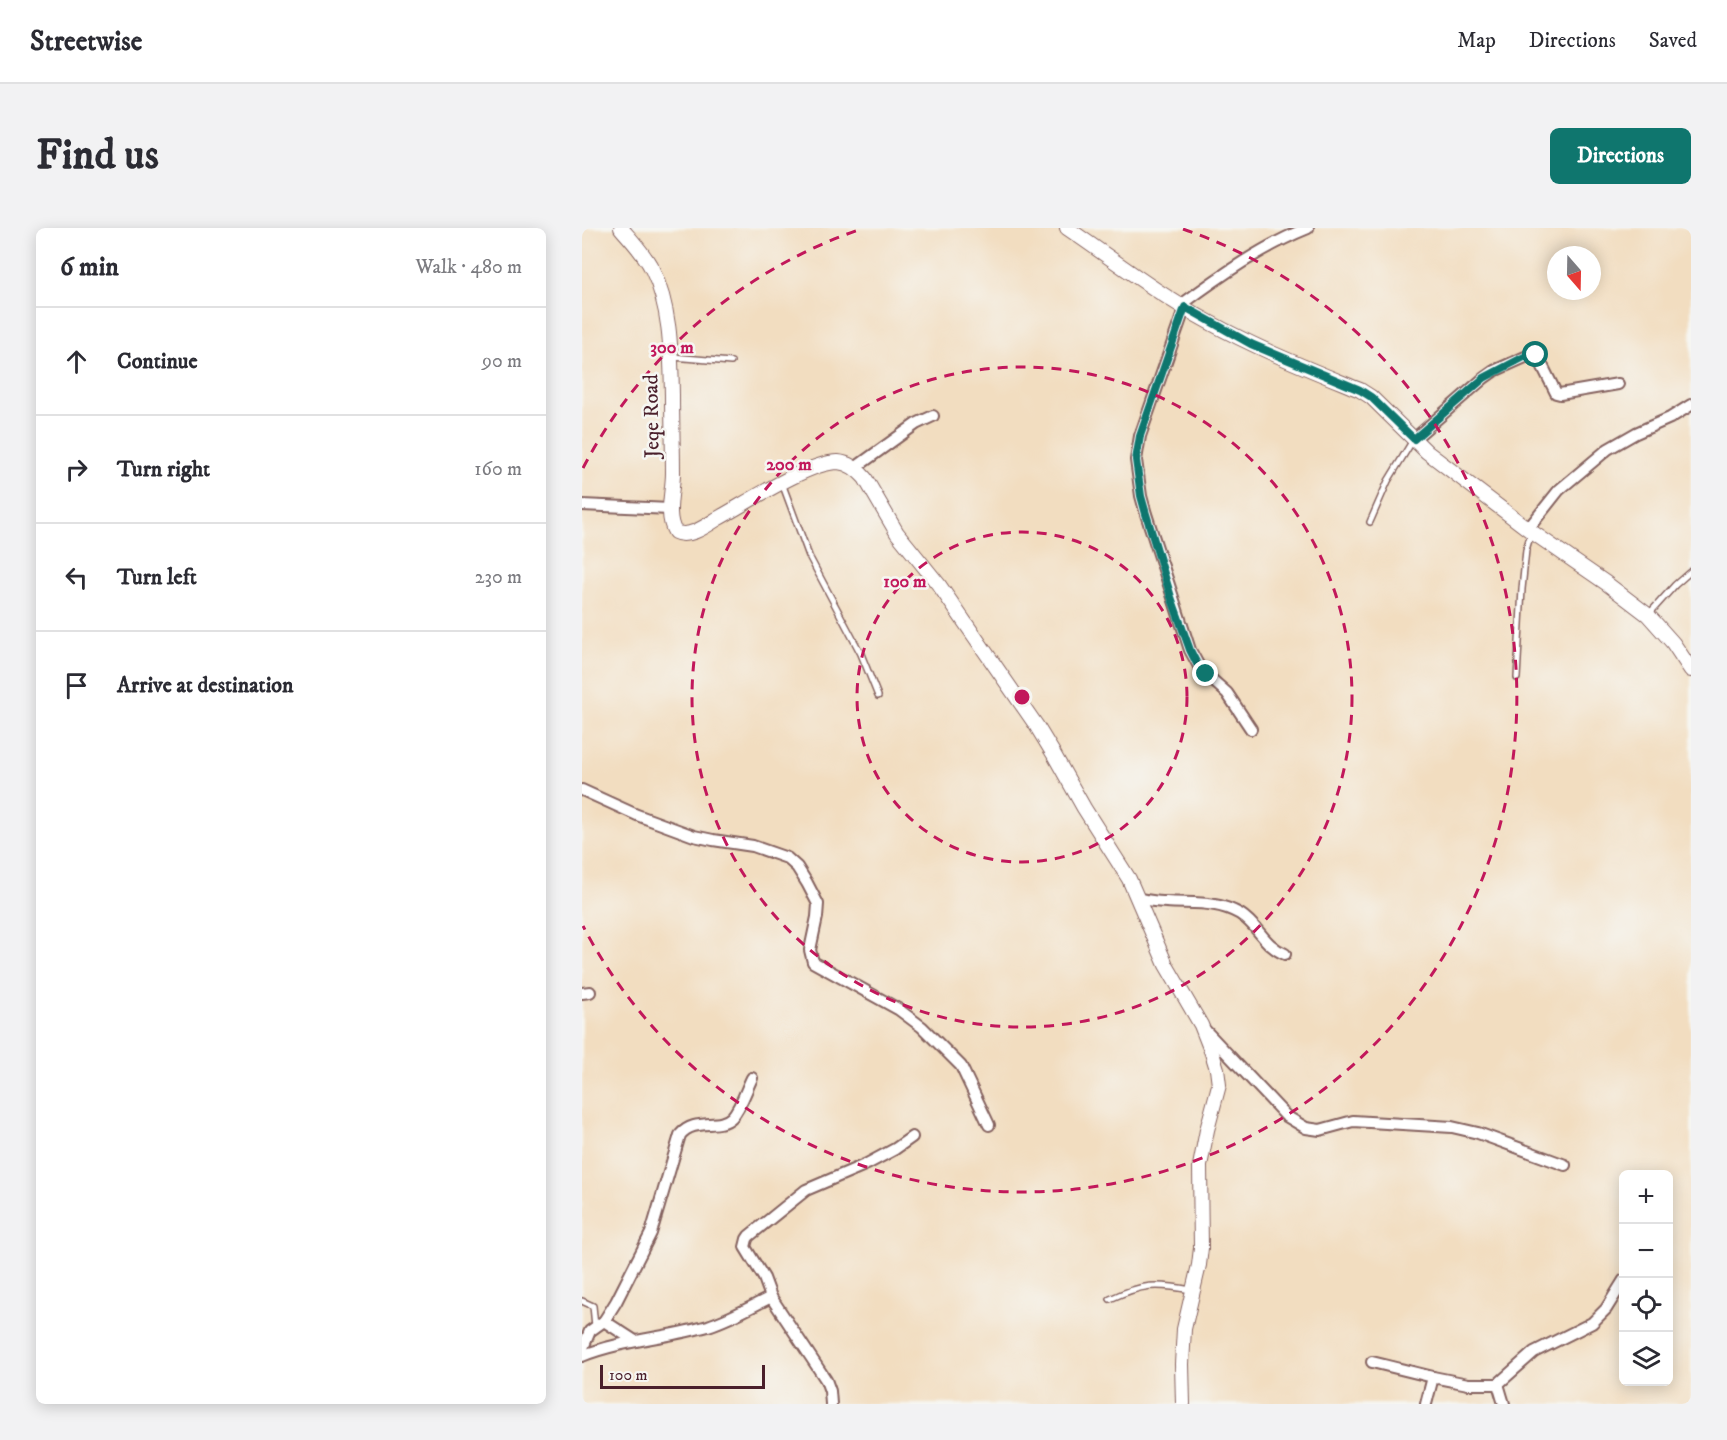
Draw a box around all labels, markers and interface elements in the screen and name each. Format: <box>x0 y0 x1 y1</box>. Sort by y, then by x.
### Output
text: Streetwise <box>30 24 142 59</box>
text: Map <box>1457 28 1496 54</box>
text: Directions <box>1529 28 1616 54</box>
text: Saved <box>1649 28 1697 54</box>
button: Directions <box>1550 128 1691 184</box>
text: Find us <box>36 130 159 182</box>
north arrow <box>1547 246 1601 300</box>
text: 6 min <box>60 251 119 284</box>
text: Walk · 480 m <box>415 255 522 280</box>
text: 300 m <box>650 337 694 359</box>
route start <box>1522 341 1548 367</box>
icon: ahead <box>60 345 93 378</box>
text: Continue <box>117 348 198 375</box>
text: 90 m <box>482 349 522 374</box>
street label: Jeqe Road <box>638 373 666 460</box>
icon: right <box>60 453 93 486</box>
text: 200 m <box>766 454 812 476</box>
text: Turn right <box>117 456 210 483</box>
text: 160 m <box>474 457 522 482</box>
icon: left <box>60 561 93 594</box>
text: Turn left <box>117 564 197 591</box>
text: 230 m <box>475 565 522 590</box>
text: 100 m <box>883 571 927 593</box>
route end <box>1192 660 1218 686</box>
icon: arrive <box>60 669 93 702</box>
text: Arrive at destination <box>117 672 294 699</box>
centre of rings <box>1012 687 1032 707</box>
map controls <box>1619 1170 1673 1386</box>
button: + <box>1619 1170 1673 1224</box>
button: − <box>1619 1224 1673 1278</box>
button: locate <box>1619 1278 1673 1332</box>
button: layers <box>1619 1332 1673 1386</box>
scale bar <box>600 1362 765 1390</box>
text: 100 m <box>609 1365 648 1385</box>

